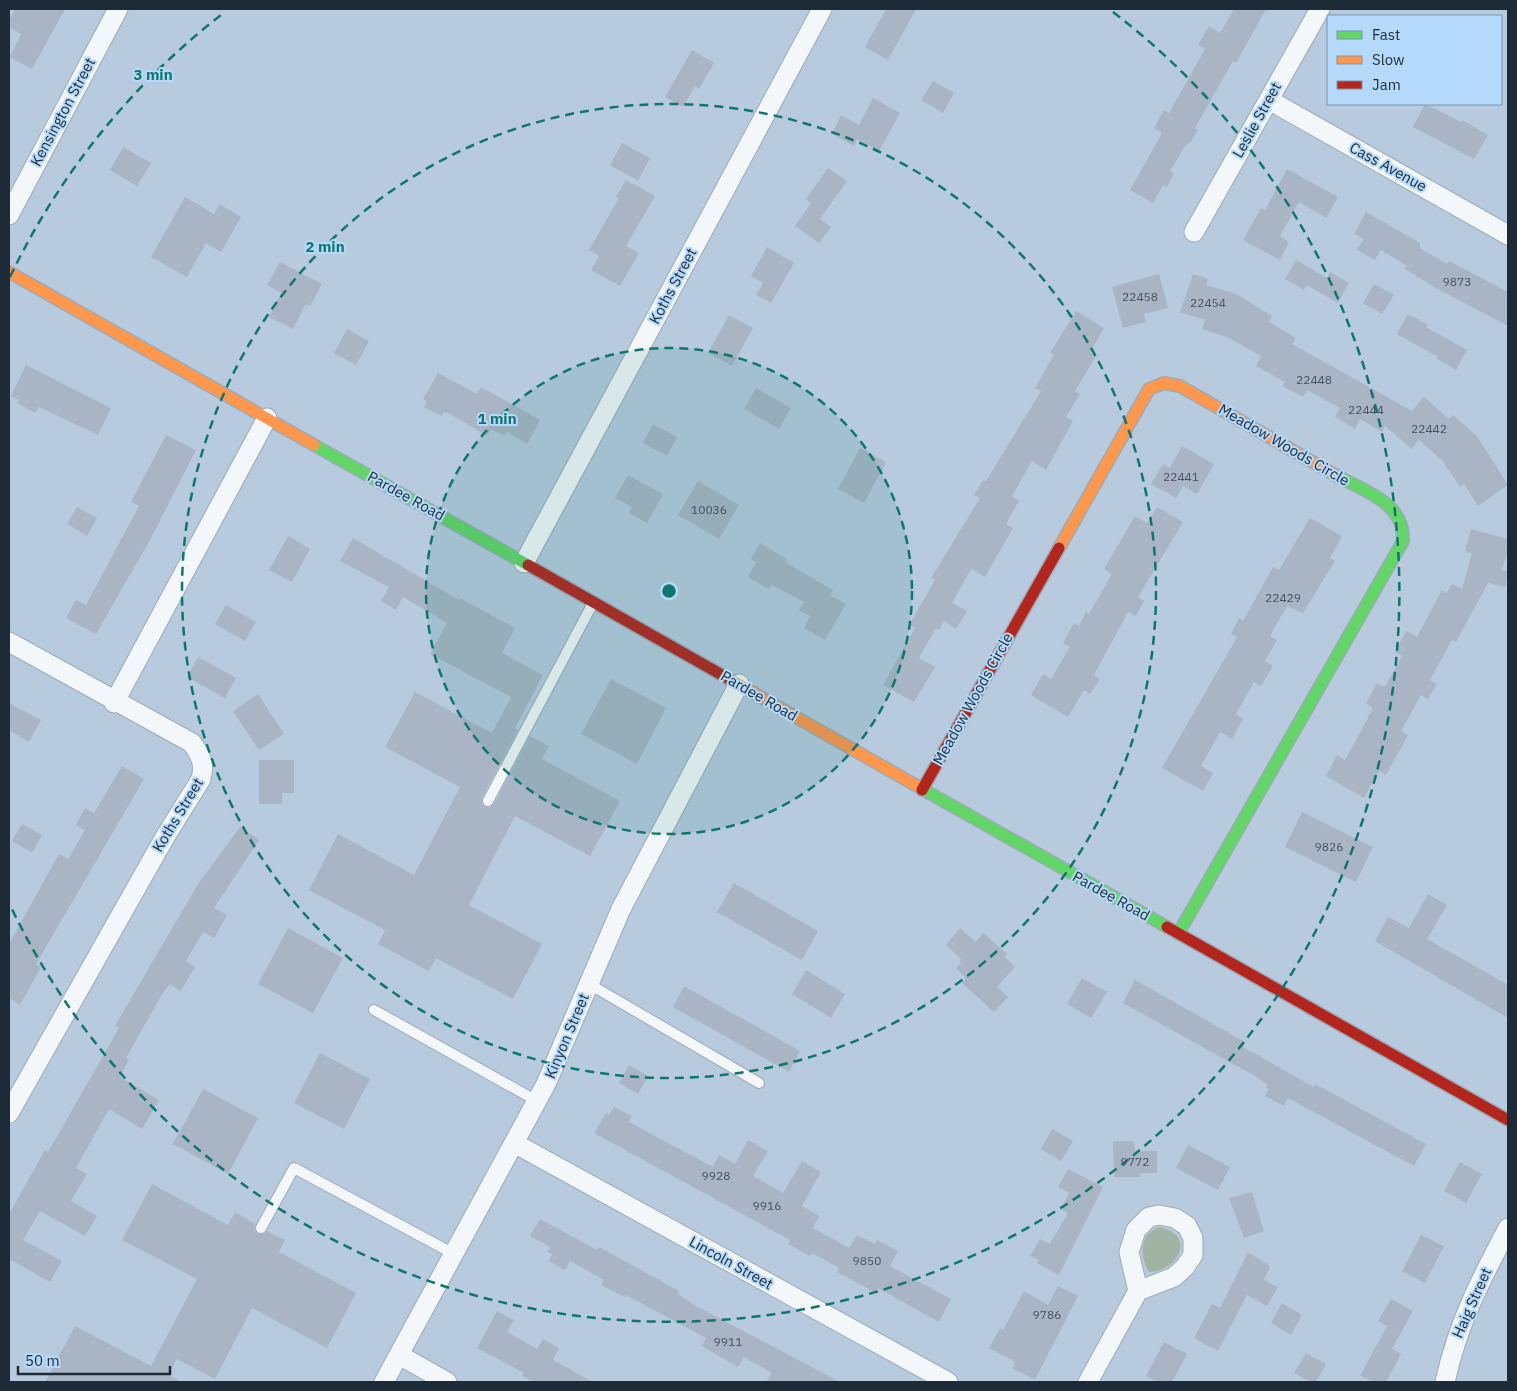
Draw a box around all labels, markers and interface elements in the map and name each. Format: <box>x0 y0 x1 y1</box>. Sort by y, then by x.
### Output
legend <box>1327 15 1502 105</box>
text: Fast <box>1372 25 1400 44</box>
text: Slow <box>1372 50 1405 69</box>
street label: Kensington Street <box>26 54 99 169</box>
text: 3 min <box>133 65 173 84</box>
text: Jam <box>1372 75 1401 94</box>
street label: Leslie Street <box>1228 79 1285 161</box>
street label: Cass Avenue <box>1346 138 1430 196</box>
text: 2 min <box>305 237 345 256</box>
street label: Koths Street <box>645 245 701 327</box>
house number: 9873 <box>1443 274 1471 289</box>
house number: 22458 <box>1122 289 1158 304</box>
house number: 22454 <box>1190 295 1226 310</box>
house number: 22448 <box>1296 372 1332 387</box>
street label: Meadow Woods Circle <box>1215 399 1353 490</box>
house number: 22444 <box>1348 402 1384 417</box>
text: 1 min <box>477 409 517 428</box>
house number: 22442 <box>1411 421 1447 436</box>
street label: Pardee Road <box>364 467 448 525</box>
house number: 22441 <box>1163 469 1199 484</box>
house number: 10036 <box>691 502 727 517</box>
centre of rings <box>660 582 678 600</box>
house number: 22429 <box>1265 590 1301 605</box>
street label: Meadow Woods Circle <box>928 629 1017 768</box>
street label: Pardee Road <box>717 666 801 725</box>
street label: Koths Street <box>148 774 207 855</box>
house number: 9826 <box>1315 839 1343 854</box>
street label: Pardee Road <box>1069 867 1153 925</box>
street label: Kinyon Street <box>540 990 593 1081</box>
house number: 9772 <box>1121 1154 1149 1169</box>
house number: 9928 <box>702 1168 730 1183</box>
house number: 9916 <box>753 1198 781 1213</box>
street label: Lincoln Street <box>686 1232 776 1293</box>
house number: 9850 <box>853 1253 881 1268</box>
street label: Haig Street <box>1448 1265 1495 1341</box>
house number: 9786 <box>1033 1307 1061 1322</box>
house number: 9911 <box>714 1334 742 1349</box>
scale bar <box>18 1344 170 1376</box>
text: 50 m <box>25 1351 60 1370</box>

